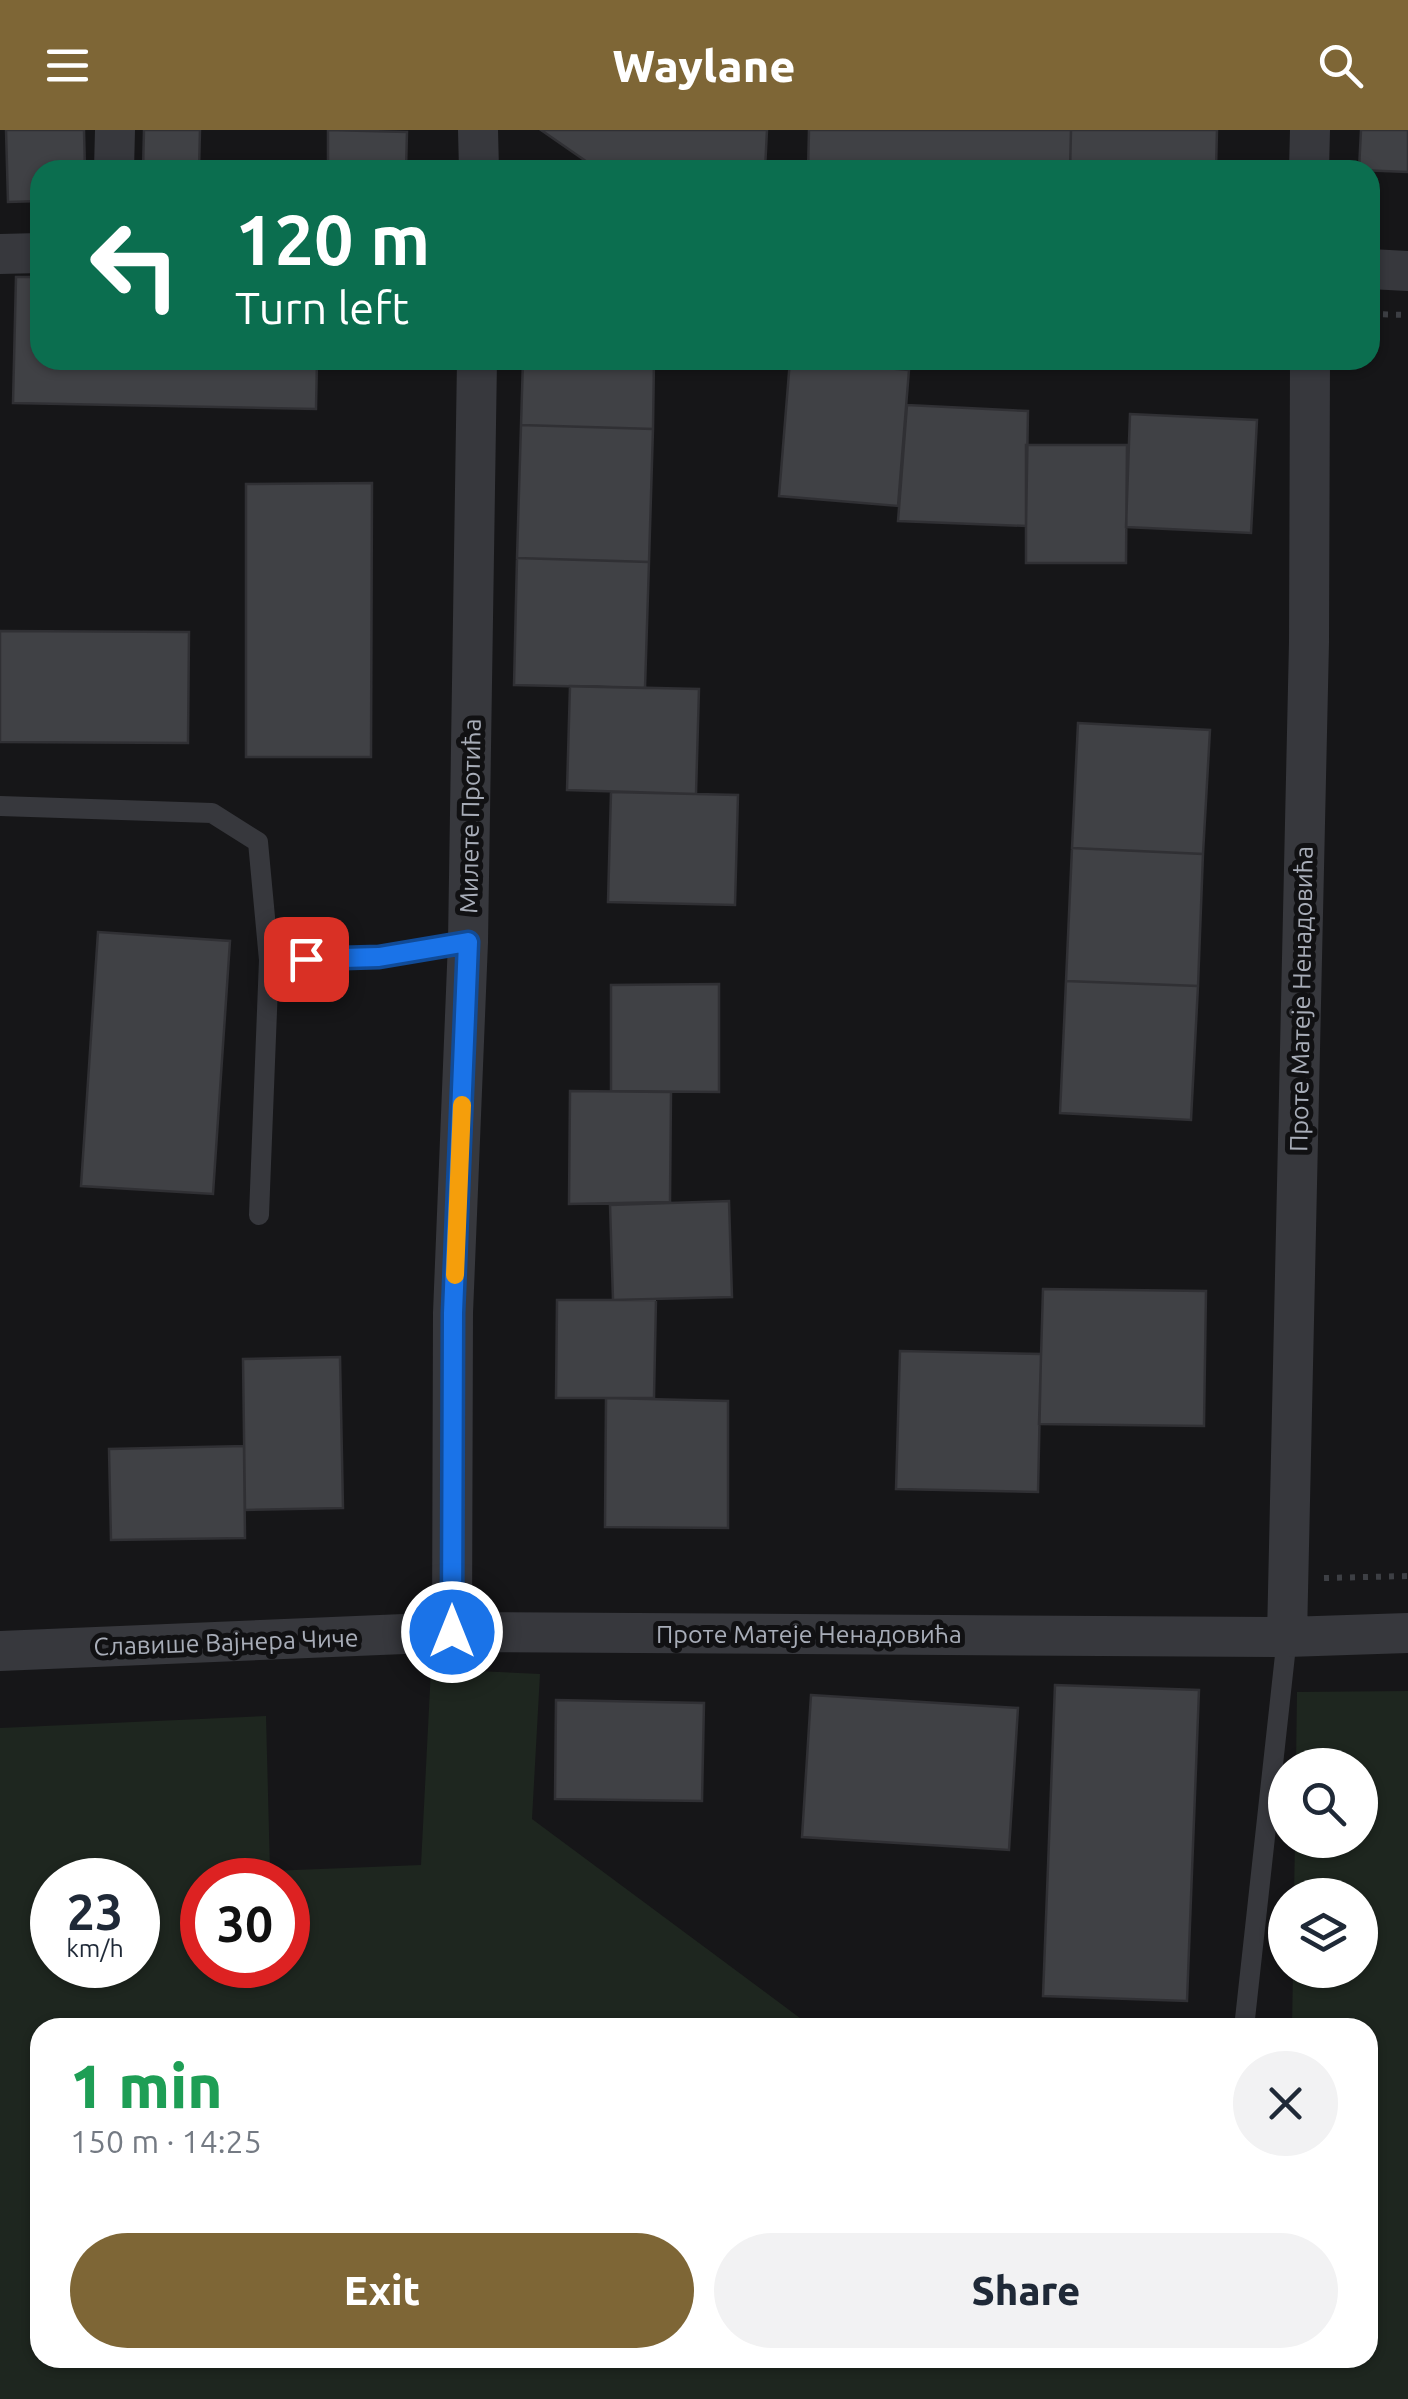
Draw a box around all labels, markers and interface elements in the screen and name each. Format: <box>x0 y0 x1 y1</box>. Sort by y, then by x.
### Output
icon: menu <box>40 38 95 93</box>
icon: search <box>1313 38 1368 93</box>
text: Waylane <box>613 40 795 91</box>
icon: left <box>70 200 200 330</box>
text: 120 m <box>235 200 430 278</box>
text: Turn left <box>235 282 409 333</box>
street label: Милете Протића <box>454 718 486 914</box>
street label: Проте Матеје Ненадовића <box>1284 846 1318 1152</box>
pin <box>264 917 349 1002</box>
icon: arrive <box>279 932 334 987</box>
position arrow <box>400 1580 504 1684</box>
street label: Проте Матеје Ненадовића <box>656 1620 962 1648</box>
street label: Славише Вајнера Чиче <box>93 1623 359 1661</box>
map controls <box>1268 1748 1378 1988</box>
button: search <box>1268 1748 1378 1858</box>
speed limit sign: 30 <box>180 1858 310 1988</box>
button: layers <box>1268 1878 1378 1988</box>
text: 23 <box>67 1883 123 1939</box>
text: km/h <box>66 1934 124 1962</box>
button: close <box>1233 2051 1338 2156</box>
text: 1 min <box>70 2052 223 2119</box>
text: 150 m · 14:25 <box>70 2123 262 2159</box>
button: Exit <box>70 2233 694 2348</box>
button: Share <box>714 2233 1338 2348</box>

